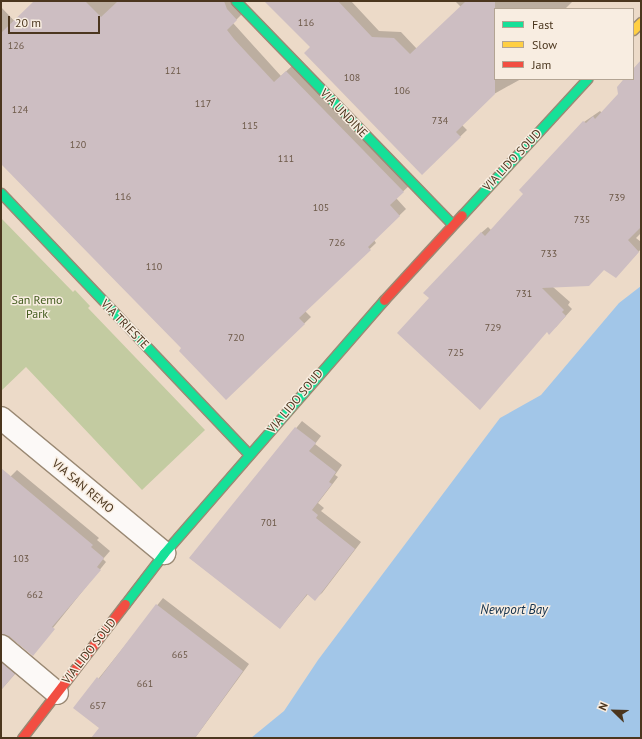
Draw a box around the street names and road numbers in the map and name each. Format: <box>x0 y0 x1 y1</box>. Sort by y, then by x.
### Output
street label: VIA UNDINE <box>317 86 371 140</box>
street label: VIA LIDO SOUD <box>480 126 544 194</box>
street label: VIA TRIESTE <box>98 296 152 352</box>
street label: VIA LIDO SOUD <box>264 366 326 436</box>
street label: VIA SAN REMO <box>49 456 117 516</box>
street label: VIA LIDO SOUD <box>59 615 119 687</box>

